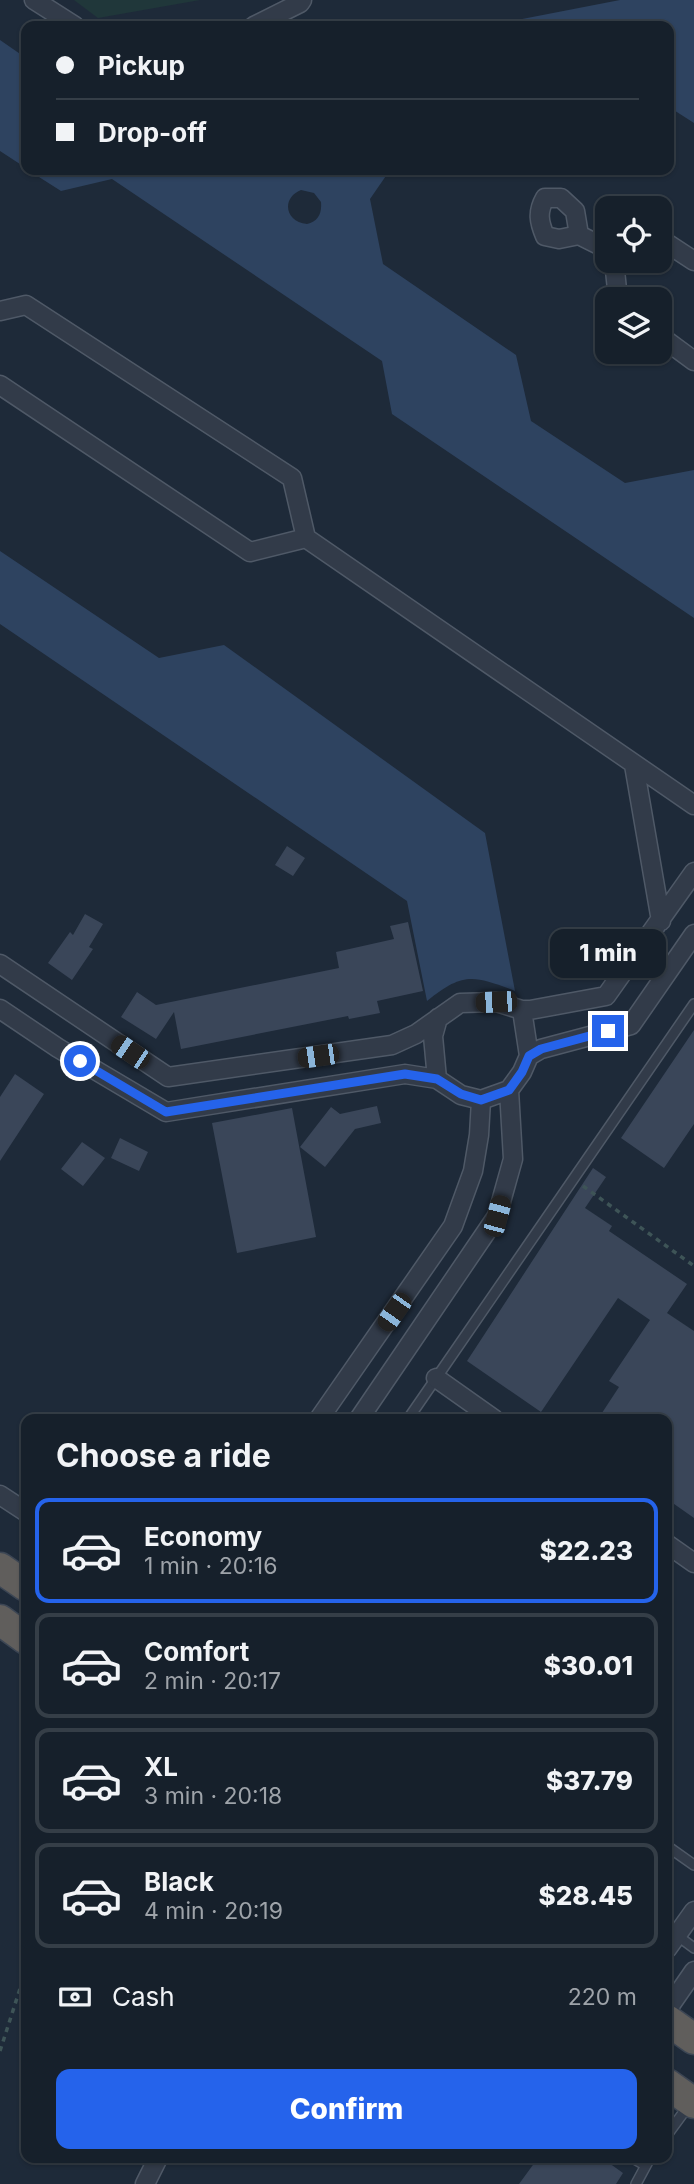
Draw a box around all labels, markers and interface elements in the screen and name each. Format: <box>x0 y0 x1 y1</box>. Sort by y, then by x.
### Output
text: Pickup <box>98 50 185 81</box>
text: Drop-off <box>98 117 207 148</box>
map controls <box>595 196 672 364</box>
button: locate <box>595 196 672 273</box>
button: layers <box>595 287 672 364</box>
callout: 1 min <box>550 930 666 978</box>
text: 1 min <box>579 939 637 967</box>
car <box>475 991 518 1013</box>
route end <box>592 1015 624 1047</box>
car <box>107 1032 154 1072</box>
car <box>296 1043 341 1069</box>
route start <box>64 1045 96 1077</box>
car <box>482 1193 513 1239</box>
car <box>374 1289 415 1335</box>
text: Choose a ride <box>56 1436 271 1475</box>
icon: car <box>60 1519 123 1582</box>
text: Economy <box>144 1521 262 1552</box>
text: $22.23 <box>540 1535 633 1566</box>
text: 1 min · 20:16 <box>144 1552 277 1580</box>
icon: car <box>60 1634 123 1697</box>
text: Comfort <box>144 1636 249 1667</box>
text: $30.01 <box>544 1650 633 1681</box>
text: 2 min · 20:17 <box>144 1667 281 1695</box>
icon: car <box>60 1749 123 1812</box>
text: XL <box>144 1751 178 1782</box>
text: $37.79 <box>546 1765 633 1796</box>
text: 3 min · 20:18 <box>144 1782 282 1810</box>
icon: car <box>60 1864 123 1927</box>
text: Black <box>144 1866 214 1897</box>
text: $28.45 <box>538 1880 633 1911</box>
text: 4 min · 20:19 <box>144 1897 283 1925</box>
icon: cash <box>56 1978 94 2016</box>
text: Cash <box>112 1981 175 2012</box>
text: 220 m <box>568 1983 637 2011</box>
button: Confirm <box>56 2069 637 2149</box>

